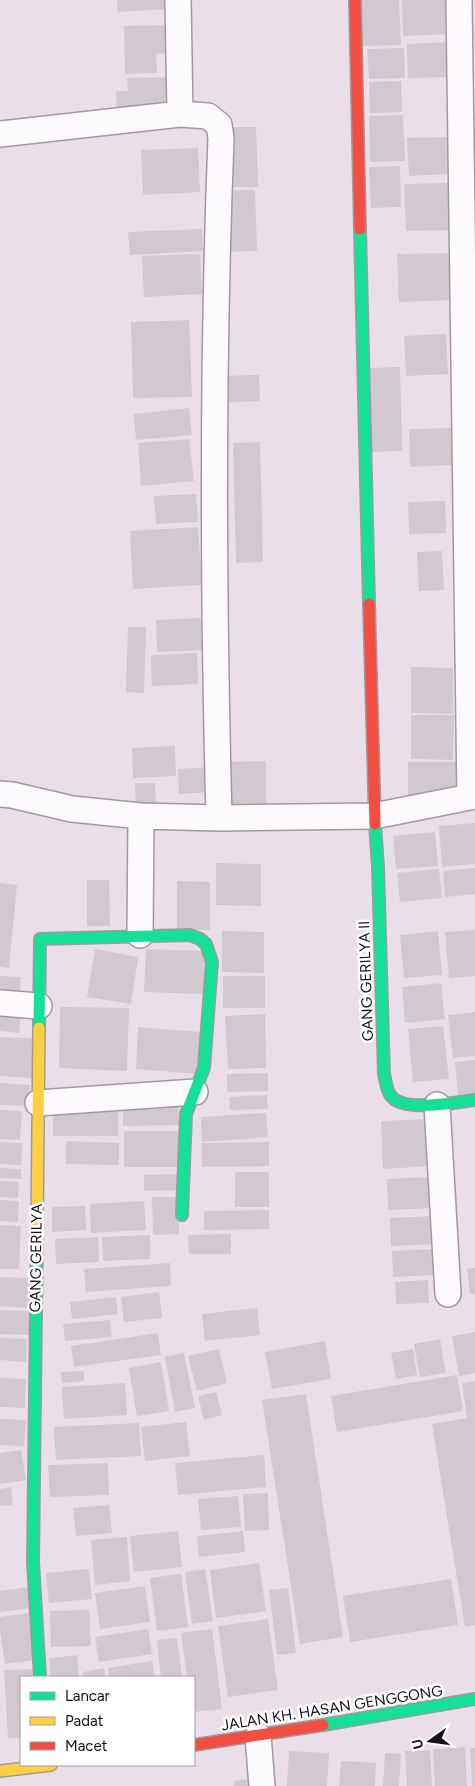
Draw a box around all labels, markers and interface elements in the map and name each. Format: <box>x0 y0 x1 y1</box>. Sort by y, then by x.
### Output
street label: GANG GERILYA II <box>355 920 377 1042</box>
street label: GANG GERILYA <box>26 1203 46 1313</box>
legend <box>20 1676 195 1766</box>
street label: JALAN KH. HASAN GENGGONG <box>220 1682 444 1734</box>
text: Lancar <box>65 1687 110 1705</box>
text: Padat <box>65 1712 104 1730</box>
north arrow <box>405 1716 455 1766</box>
text: Macet <box>65 1737 108 1755</box>
text: U <box>408 1737 427 1751</box>

